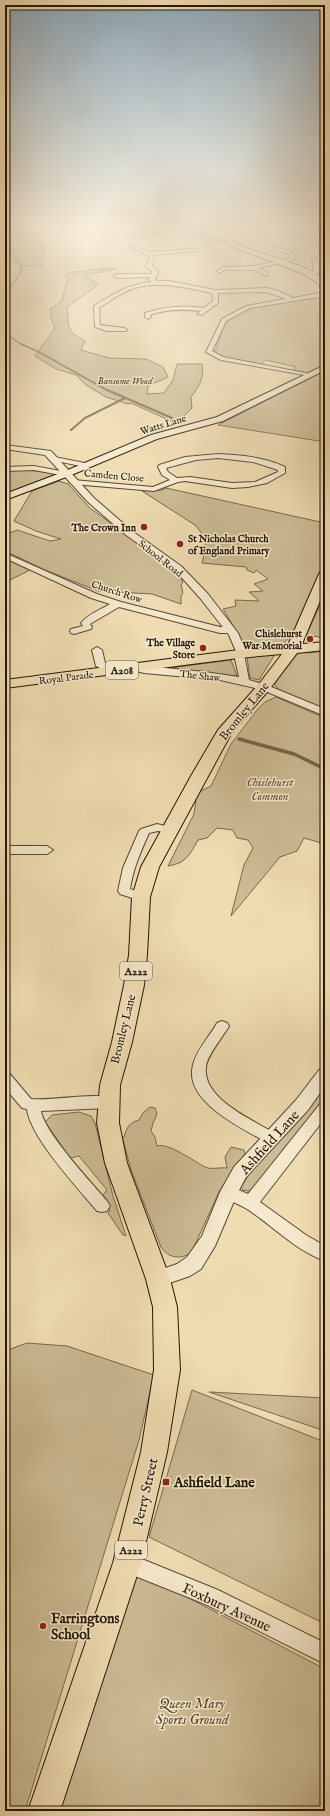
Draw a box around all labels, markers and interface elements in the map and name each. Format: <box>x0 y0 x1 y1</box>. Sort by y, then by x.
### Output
park label: Bansome Wood <box>98 375 154 388</box>
street label: Watts Lane <box>139 412 188 439</box>
street label: Camden Close <box>83 467 145 486</box>
place label: The Crown Inn <box>71 522 137 535</box>
marker: The Crown Inn <box>139 522 149 532</box>
place label: St Nicholas Church of England Primary <box>188 533 271 558</box>
street label: School Road <box>135 538 185 581</box>
marker: St Nicholas Church of England Primary <box>175 539 185 549</box>
street label: Church Row <box>90 578 144 607</box>
place label: Chislehurst War Memorial <box>242 628 303 653</box>
marker: Chislehurst War Memorial <box>305 634 315 644</box>
place label: The Village Store <box>146 637 195 662</box>
marker: The Village Store <box>198 643 208 653</box>
road number: A208 <box>106 661 138 679</box>
street label: The Shaw <box>179 668 221 685</box>
street label: Royal Parade <box>38 669 95 688</box>
street label: Bromley Lane <box>216 679 273 744</box>
park label: Chislehurst Common <box>247 775 294 804</box>
road number: A222 <box>120 962 152 980</box>
street label: Bromley Lane <box>108 992 139 1065</box>
street label: Ashfield Lane <box>235 1106 304 1179</box>
street label: Perry Street <box>129 1456 163 1528</box>
place label: Ashfield Lane <box>173 1474 255 1492</box>
marker: Ashfield Lane <box>161 1477 171 1487</box>
road number: A222 <box>115 1541 147 1559</box>
street label: Foxbury Avenue <box>179 1580 274 1636</box>
place label: Farringtons School <box>51 1610 120 1644</box>
marker: Farringtons School <box>38 1621 48 1631</box>
park label: Queen Mary Sports Ground <box>155 1695 230 1729</box>

